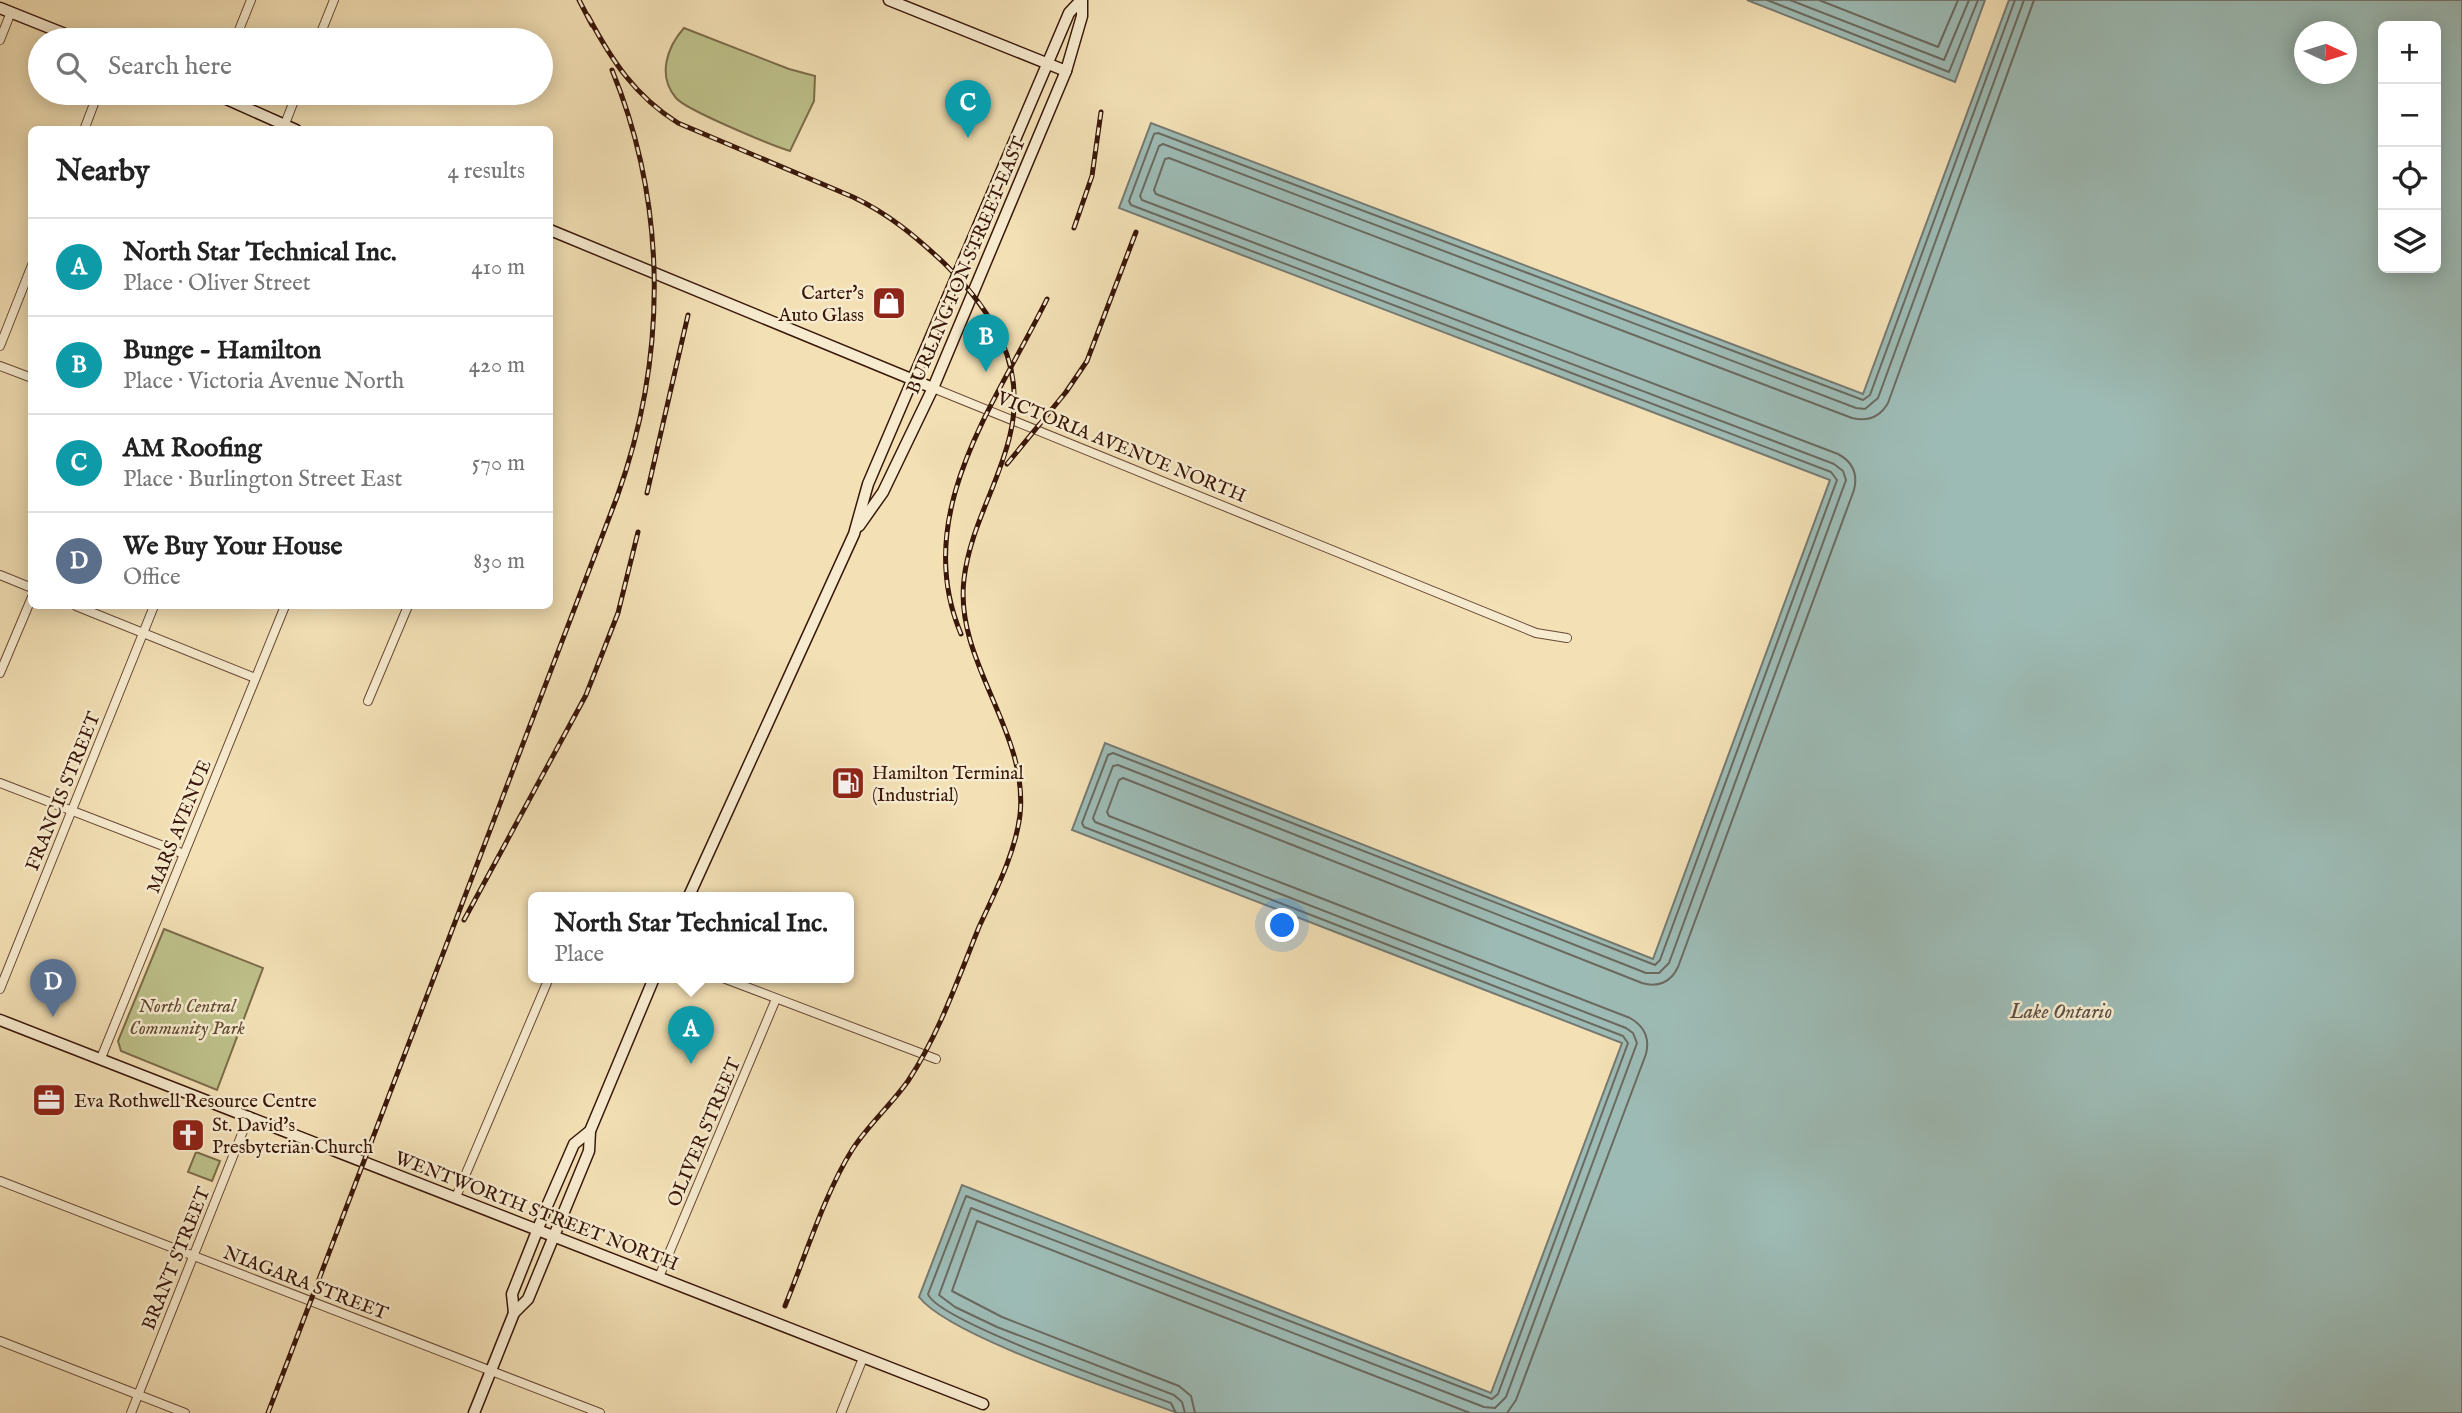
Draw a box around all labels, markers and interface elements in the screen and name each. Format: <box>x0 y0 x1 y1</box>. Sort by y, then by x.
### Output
north arrow <box>2294 21 2357 84</box>
map controls <box>2378 21 2441 273</box>
button: + <box>2378 21 2441 84</box>
search box <box>28 28 553 105</box>
icon: search <box>52 48 90 86</box>
text: Search here <box>108 50 232 83</box>
pin: C <box>945 80 991 138</box>
button: − <box>2378 84 2441 147</box>
street label: BURLINGTON STREET EAST <box>900 133 1030 397</box>
button: locate <box>2378 147 2441 210</box>
text: Nearby <box>56 153 149 191</box>
text: 4 results <box>447 157 525 186</box>
button: layers <box>2378 210 2441 273</box>
text: North Star Technical Inc. <box>123 236 397 269</box>
text: A <box>71 253 87 282</box>
text: 410 m <box>471 253 525 282</box>
text: Place · Oliver Street <box>123 269 311 298</box>
place label: Carter's Auto Glass <box>778 282 864 328</box>
shop icon: Carter's Auto Glass <box>870 284 908 322</box>
pin: B <box>963 314 1009 372</box>
text: Bunge - Hamilton <box>123 334 321 367</box>
text: B <box>71 351 87 380</box>
text: 420 m <box>469 351 525 380</box>
text: Place · Victoria Avenue North <box>123 367 404 396</box>
street label: VICTORIA AVENUE NORTH <box>992 386 1249 509</box>
text: AM Roofing <box>123 432 261 465</box>
text: C <box>71 449 87 478</box>
text: 570 m <box>472 449 525 478</box>
text: Place · Burlington Street East <box>123 465 402 494</box>
text: We Buy Your House <box>123 530 342 563</box>
text: D <box>70 547 88 576</box>
text: 830 m <box>473 547 525 576</box>
text: Office <box>123 563 180 592</box>
street label: FRANCIS STREET <box>21 709 107 875</box>
street label: MARS AVENUE <box>142 756 218 897</box>
place label: Hamilton Terminal (Industrial) <box>872 762 1024 808</box>
fuel station icon: Hamilton Terminal (Industrial) <box>829 764 867 802</box>
popup <box>528 892 854 983</box>
text: North Star Technical Inc. <box>554 907 828 940</box>
your location <box>1265 908 1299 942</box>
text: Place <box>554 940 604 969</box>
pin: D <box>30 959 76 1017</box>
park label: North Central Community Park <box>129 995 245 1041</box>
water label: Lake Ontario <box>2009 999 2112 1026</box>
pin: A <box>668 1006 714 1064</box>
street label: OLIVER STREET <box>663 1055 747 1211</box>
office icon: Eva Rothwell Resource Centre <box>30 1081 68 1119</box>
place label: Eva Rothwell Resource Centre <box>74 1090 317 1114</box>
place label: St. David's Presbyterian Church <box>212 1114 373 1160</box>
church icon: St. David's Presbyterian Church <box>169 1116 207 1154</box>
street label: WENTWORTH STREET NORTH <box>391 1147 682 1277</box>
street label: BRANT STREET <box>137 1184 217 1334</box>
street label: NIAGARA STREET <box>220 1241 391 1326</box>

